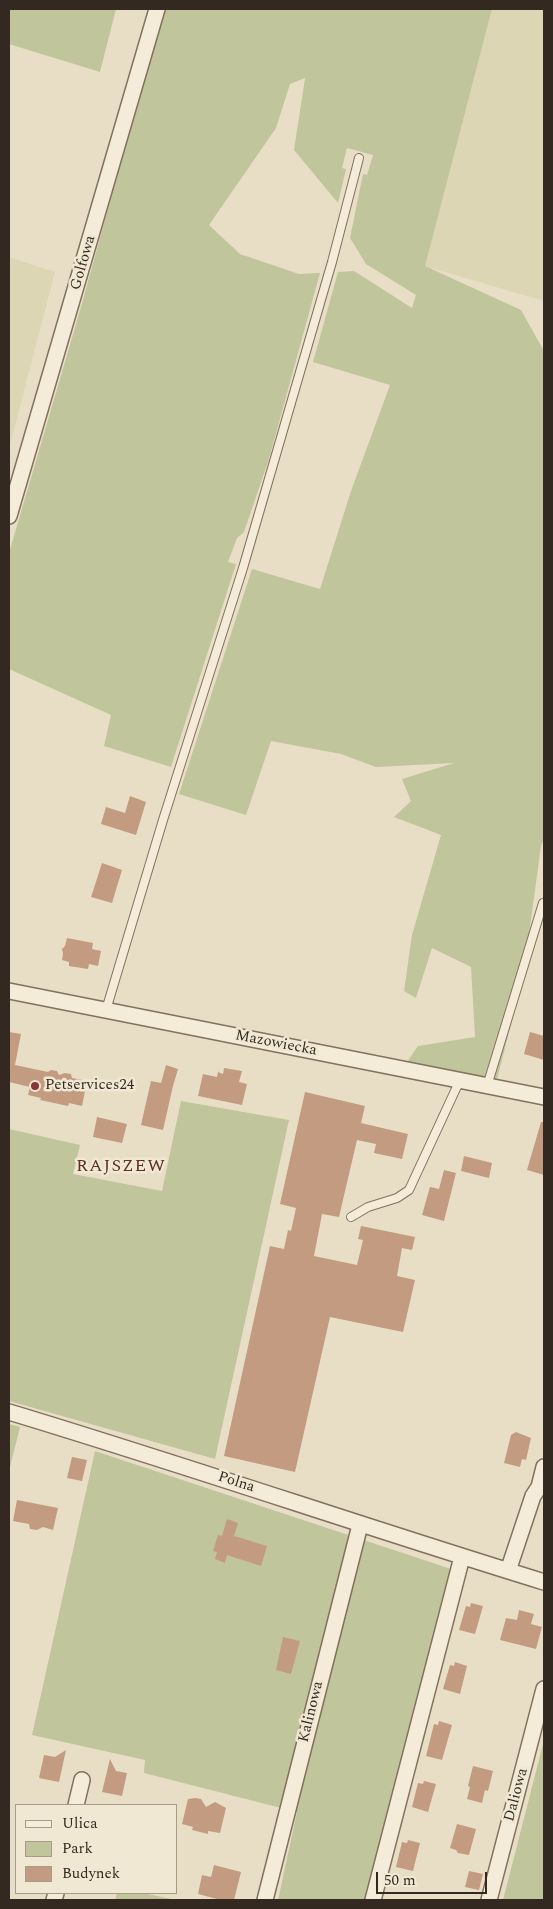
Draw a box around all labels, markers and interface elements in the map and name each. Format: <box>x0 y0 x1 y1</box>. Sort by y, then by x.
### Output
street label: Golfowa <box>68 234 100 292</box>
street label: Mazowiecka <box>234 1027 318 1061</box>
place label: Petservices24 <box>45 1077 134 1095</box>
marker: Petservices24 <box>29 1080 41 1092</box>
district label: RAJSZEW <box>75 1156 167 1178</box>
street label: Polna <box>215 1469 257 1497</box>
street label: Kalinowa <box>296 1680 328 1744</box>
street label: Daliowa <box>501 1766 533 1824</box>
legend <box>15 1804 178 1894</box>
text: Ulica <box>62 1812 98 1835</box>
text: Park <box>62 1837 93 1860</box>
text: Budynek <box>62 1862 120 1885</box>
scale bar <box>378 1862 489 1894</box>
text: 50 m <box>384 1869 416 1892</box>

